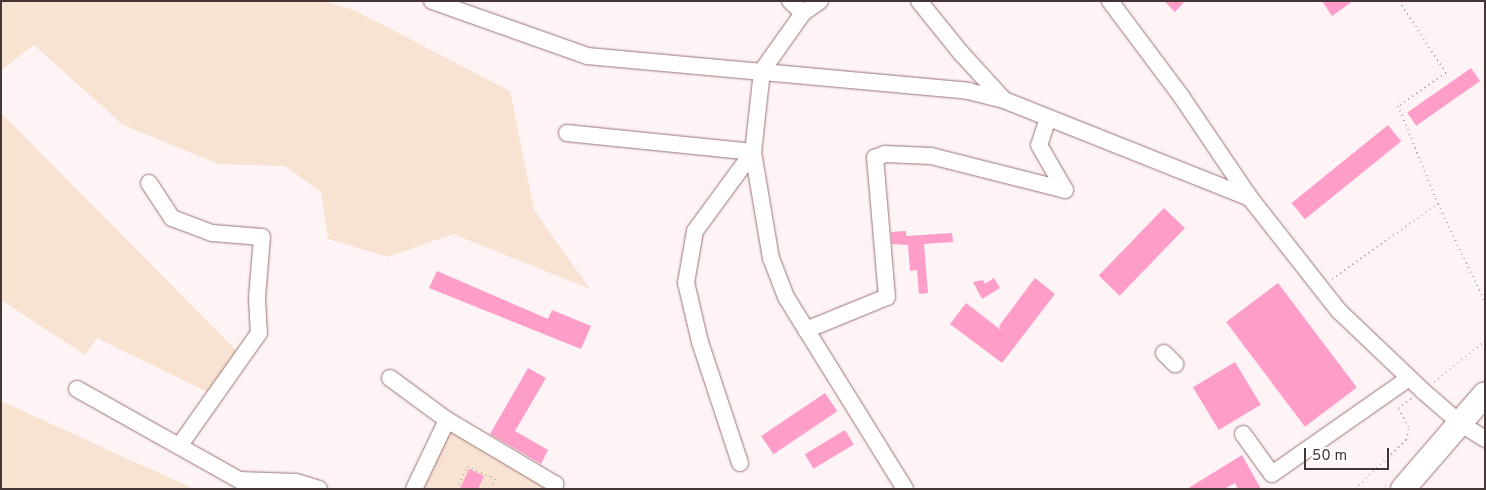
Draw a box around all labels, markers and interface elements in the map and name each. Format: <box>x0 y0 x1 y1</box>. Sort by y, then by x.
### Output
scale bar <box>1306 438 1391 470</box>
text: 50 m <box>1312 447 1347 466</box>

